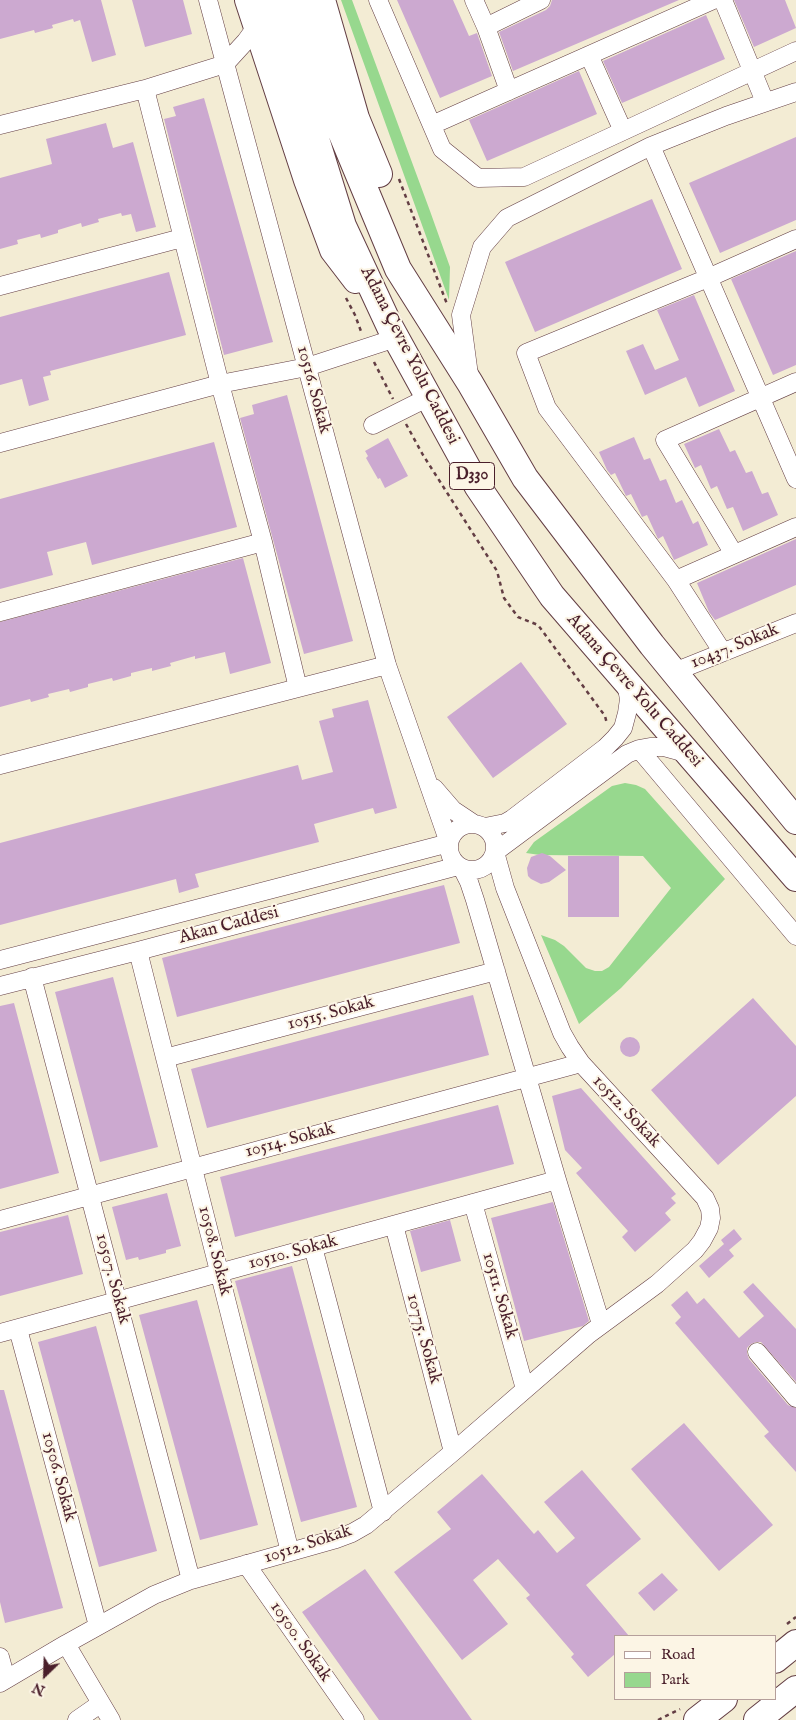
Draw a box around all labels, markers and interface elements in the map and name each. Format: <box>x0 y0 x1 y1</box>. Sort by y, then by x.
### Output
street label: Adana Çevre Yolu Caddesi <box>355 263 463 449</box>
street label: 10516. Sokak <box>291 344 335 436</box>
road number: D330 <box>450 462 494 490</box>
street label: Adana Çevre Yolu Caddesi <box>561 610 707 772</box>
street label: 10437. Sokak <box>688 620 782 674</box>
street label: Akan Caddesi <box>177 902 281 950</box>
street label: 10515. Sokak <box>285 992 377 1036</box>
street label: 10512. Sokak <box>587 1071 665 1153</box>
street label: 10514. Sokak <box>243 1119 337 1163</box>
street label: 10508. Sokak <box>192 1204 236 1298</box>
street label: 10507. Sokak <box>90 1231 134 1327</box>
street label: 10510. Sokak <box>246 1231 340 1275</box>
street label: 10511. Sokak <box>476 1250 522 1342</box>
street label: 10775. Sokak <box>401 1292 445 1386</box>
street label: 10506. Sokak <box>36 1430 80 1524</box>
street label: 10512. Sokak <box>261 1521 355 1569</box>
street label: 10500. Sokak <box>264 1598 336 1686</box>
legend <box>614 1635 776 1700</box>
text: Road <box>661 1645 695 1664</box>
north arrow <box>20 1650 70 1700</box>
text: Park <box>661 1670 690 1689</box>
text: N <box>30 1678 48 1699</box>

